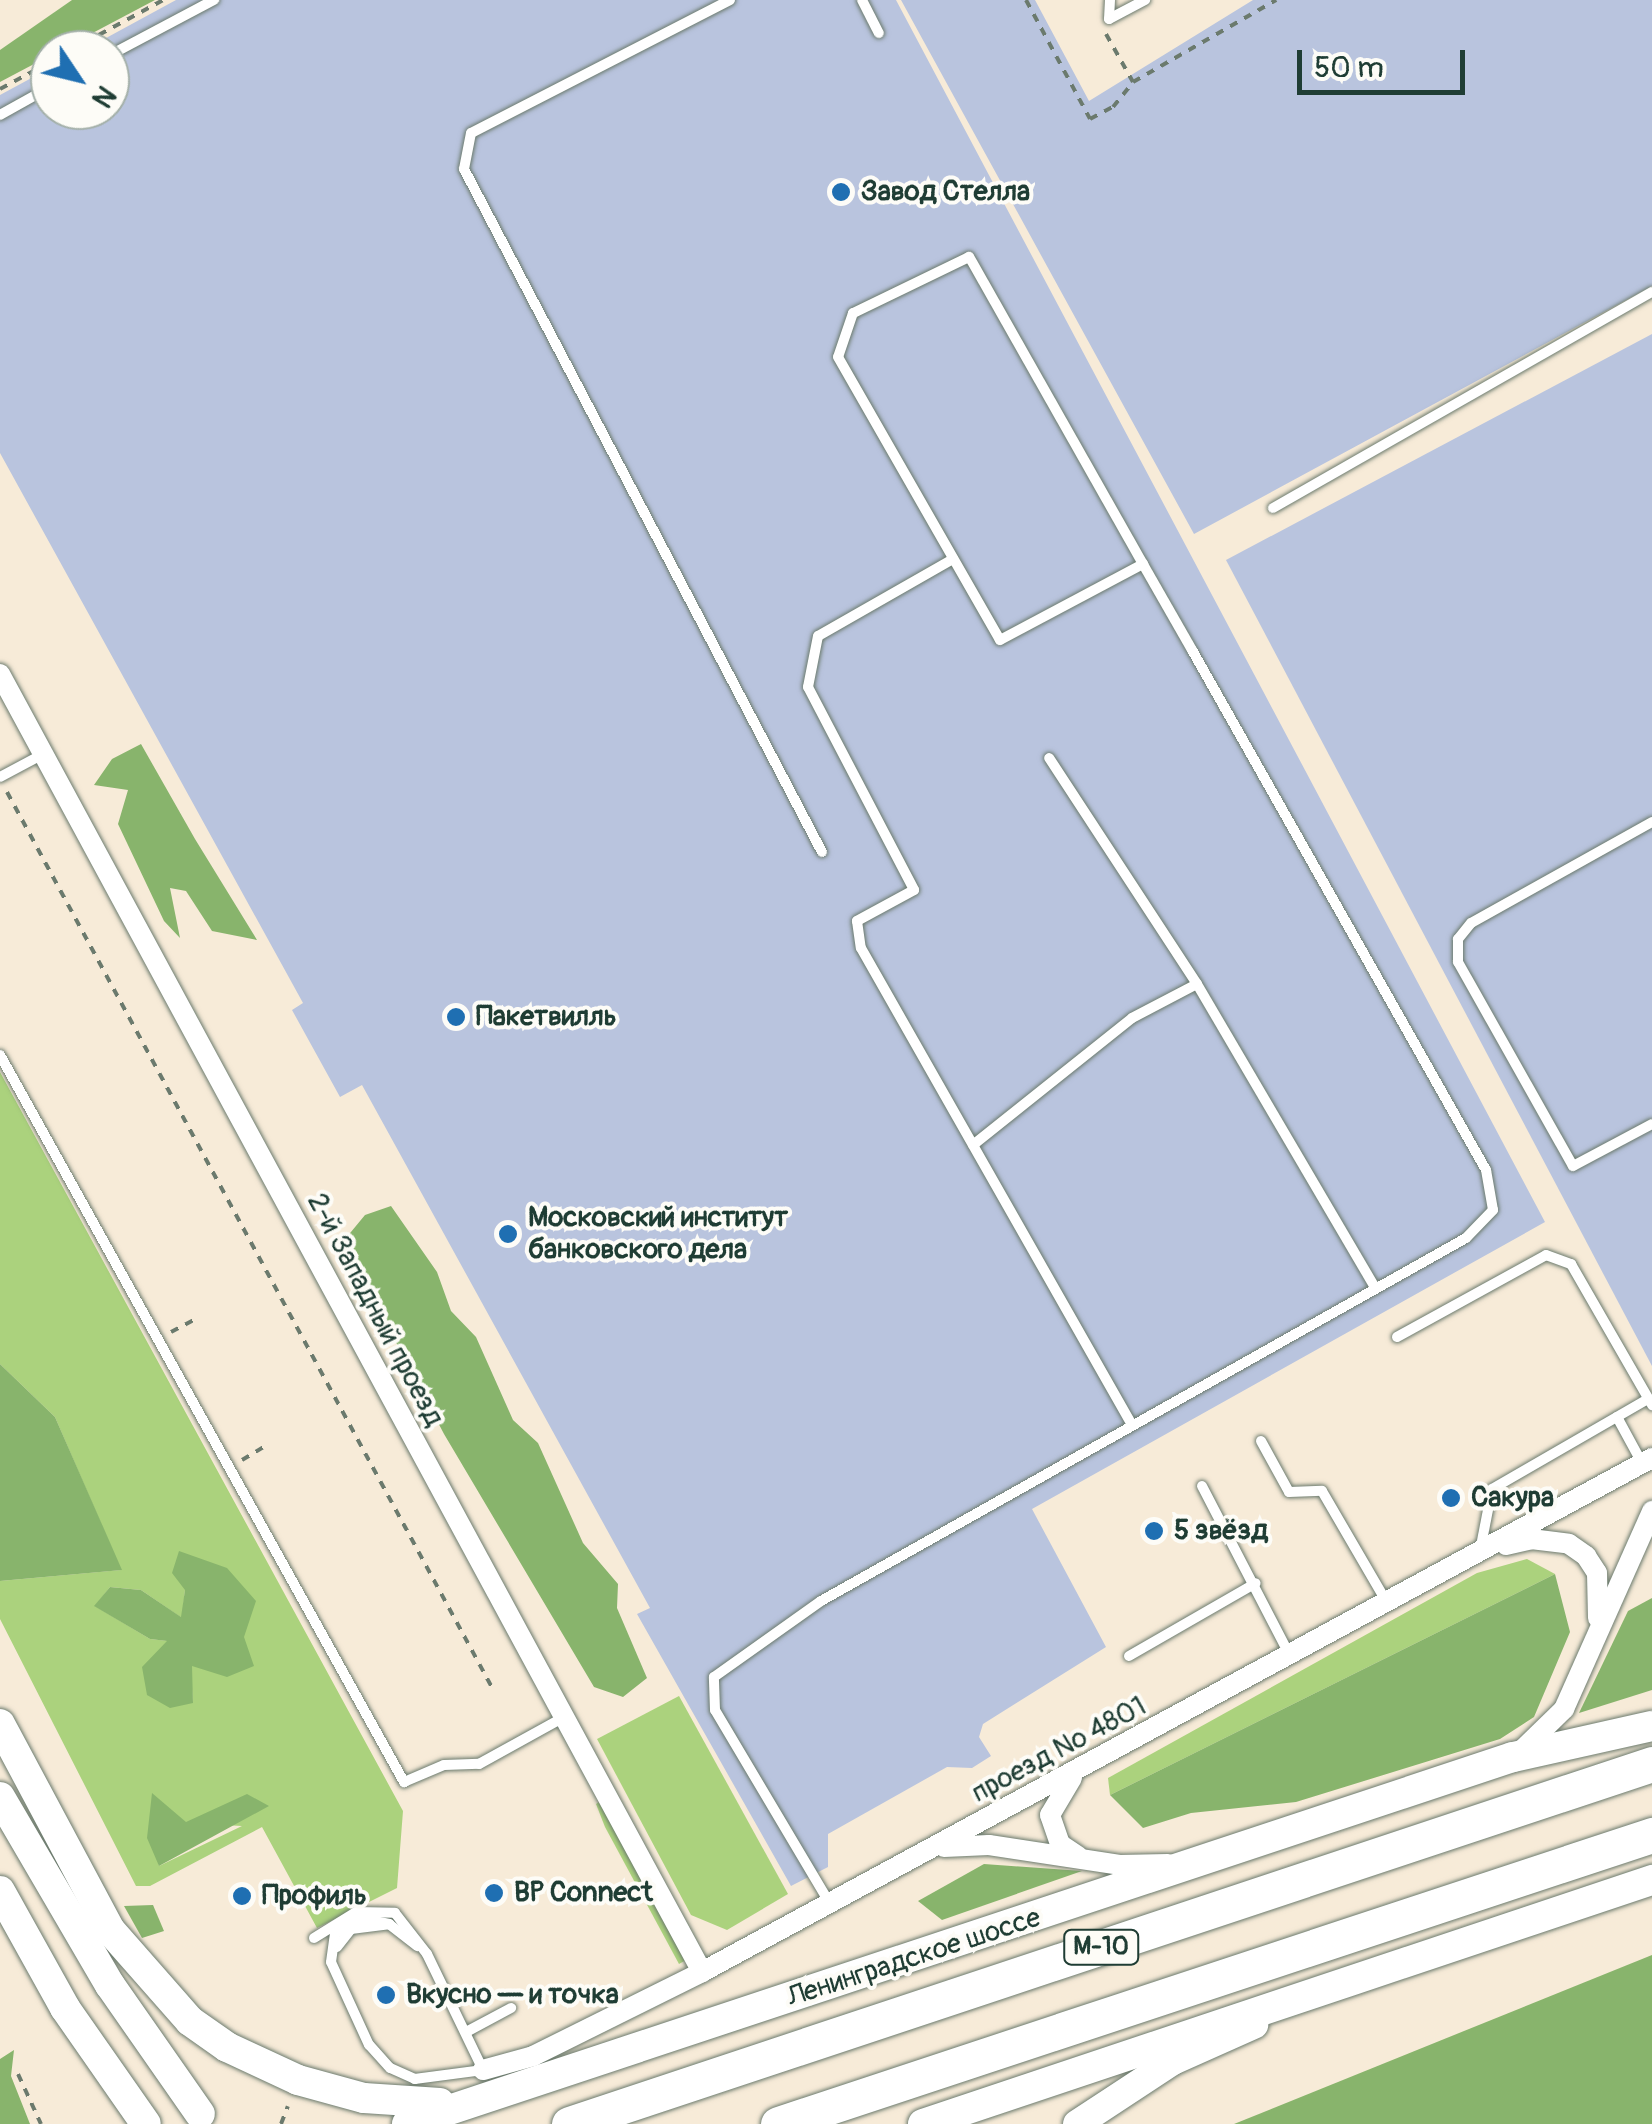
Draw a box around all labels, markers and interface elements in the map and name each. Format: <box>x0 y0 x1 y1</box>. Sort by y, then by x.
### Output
north arrow <box>30 30 130 130</box>
scale bar <box>1302 30 1470 92</box>
text: 50 m <box>1314 49 1384 86</box>
text: N <box>84 79 123 114</box>
place label: Завод Стелла <box>861 175 1030 209</box>
marker: Завод Стелла <box>830 181 852 203</box>
place label: Пакетвилль <box>476 1000 617 1034</box>
marker: Пакетвилль <box>445 1006 467 1028</box>
street label: 2-й Западный проезд <box>299 1188 451 1432</box>
place label: Московский институт банковского дела <box>528 1201 788 1267</box>
marker: Московский институт банковского дела <box>497 1223 519 1245</box>
place label: Сакура <box>1471 1481 1554 1515</box>
marker: Сакура <box>1440 1487 1462 1509</box>
place label: 5 звёзд <box>1174 1514 1268 1548</box>
marker: 5 звёзд <box>1143 1520 1165 1542</box>
street label: проезд № 4801 <box>966 1690 1152 1810</box>
place label: ВР Connect <box>514 1876 653 1910</box>
place label: Профиль <box>262 1879 367 1913</box>
marker: ВР Connect <box>483 1882 505 1904</box>
marker: Профиль <box>231 1885 253 1907</box>
street label: Ленинградское шоссе <box>783 1901 1045 2015</box>
road number: М-10 <box>1061 1927 1141 1967</box>
place label: Вкусно — и точка <box>406 1978 619 2012</box>
marker: Вкусно — и точка <box>375 1984 397 2006</box>

